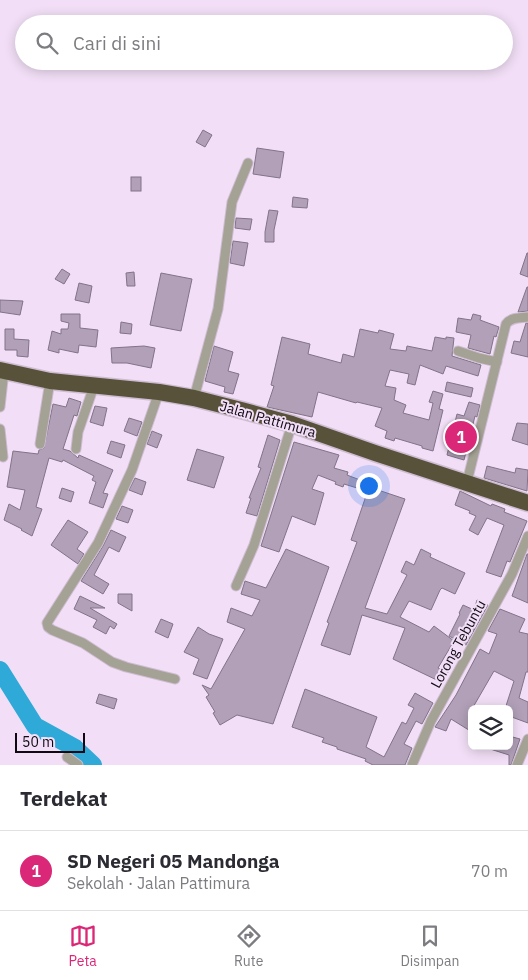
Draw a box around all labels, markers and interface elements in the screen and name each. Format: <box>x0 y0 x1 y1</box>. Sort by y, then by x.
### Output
search box <box>15 15 513 70</box>
icon: search <box>33 29 61 57</box>
text: Cari di sini <box>73 31 161 55</box>
street label: Jalan Pattimura <box>218 397 319 441</box>
pin: 1 <box>445 418 477 456</box>
your location <box>356 473 382 499</box>
street label: Lorong Tebuntu <box>426 597 490 691</box>
map controls <box>468 705 513 750</box>
button: layers <box>468 705 513 750</box>
scale bar <box>15 730 85 753</box>
text: 50 m <box>22 733 54 751</box>
text: Terdekat <box>20 784 108 812</box>
text: SD Negeri 05 Mandonga <box>67 849 280 873</box>
text: 1 <box>31 861 41 881</box>
text: 70 m <box>471 861 508 881</box>
text: Sekolah · Jalan Pattimura <box>67 873 250 893</box>
tab: Peta <box>69 922 97 970</box>
tab: Rute <box>234 922 263 970</box>
tab: Disimpan <box>400 922 459 970</box>

